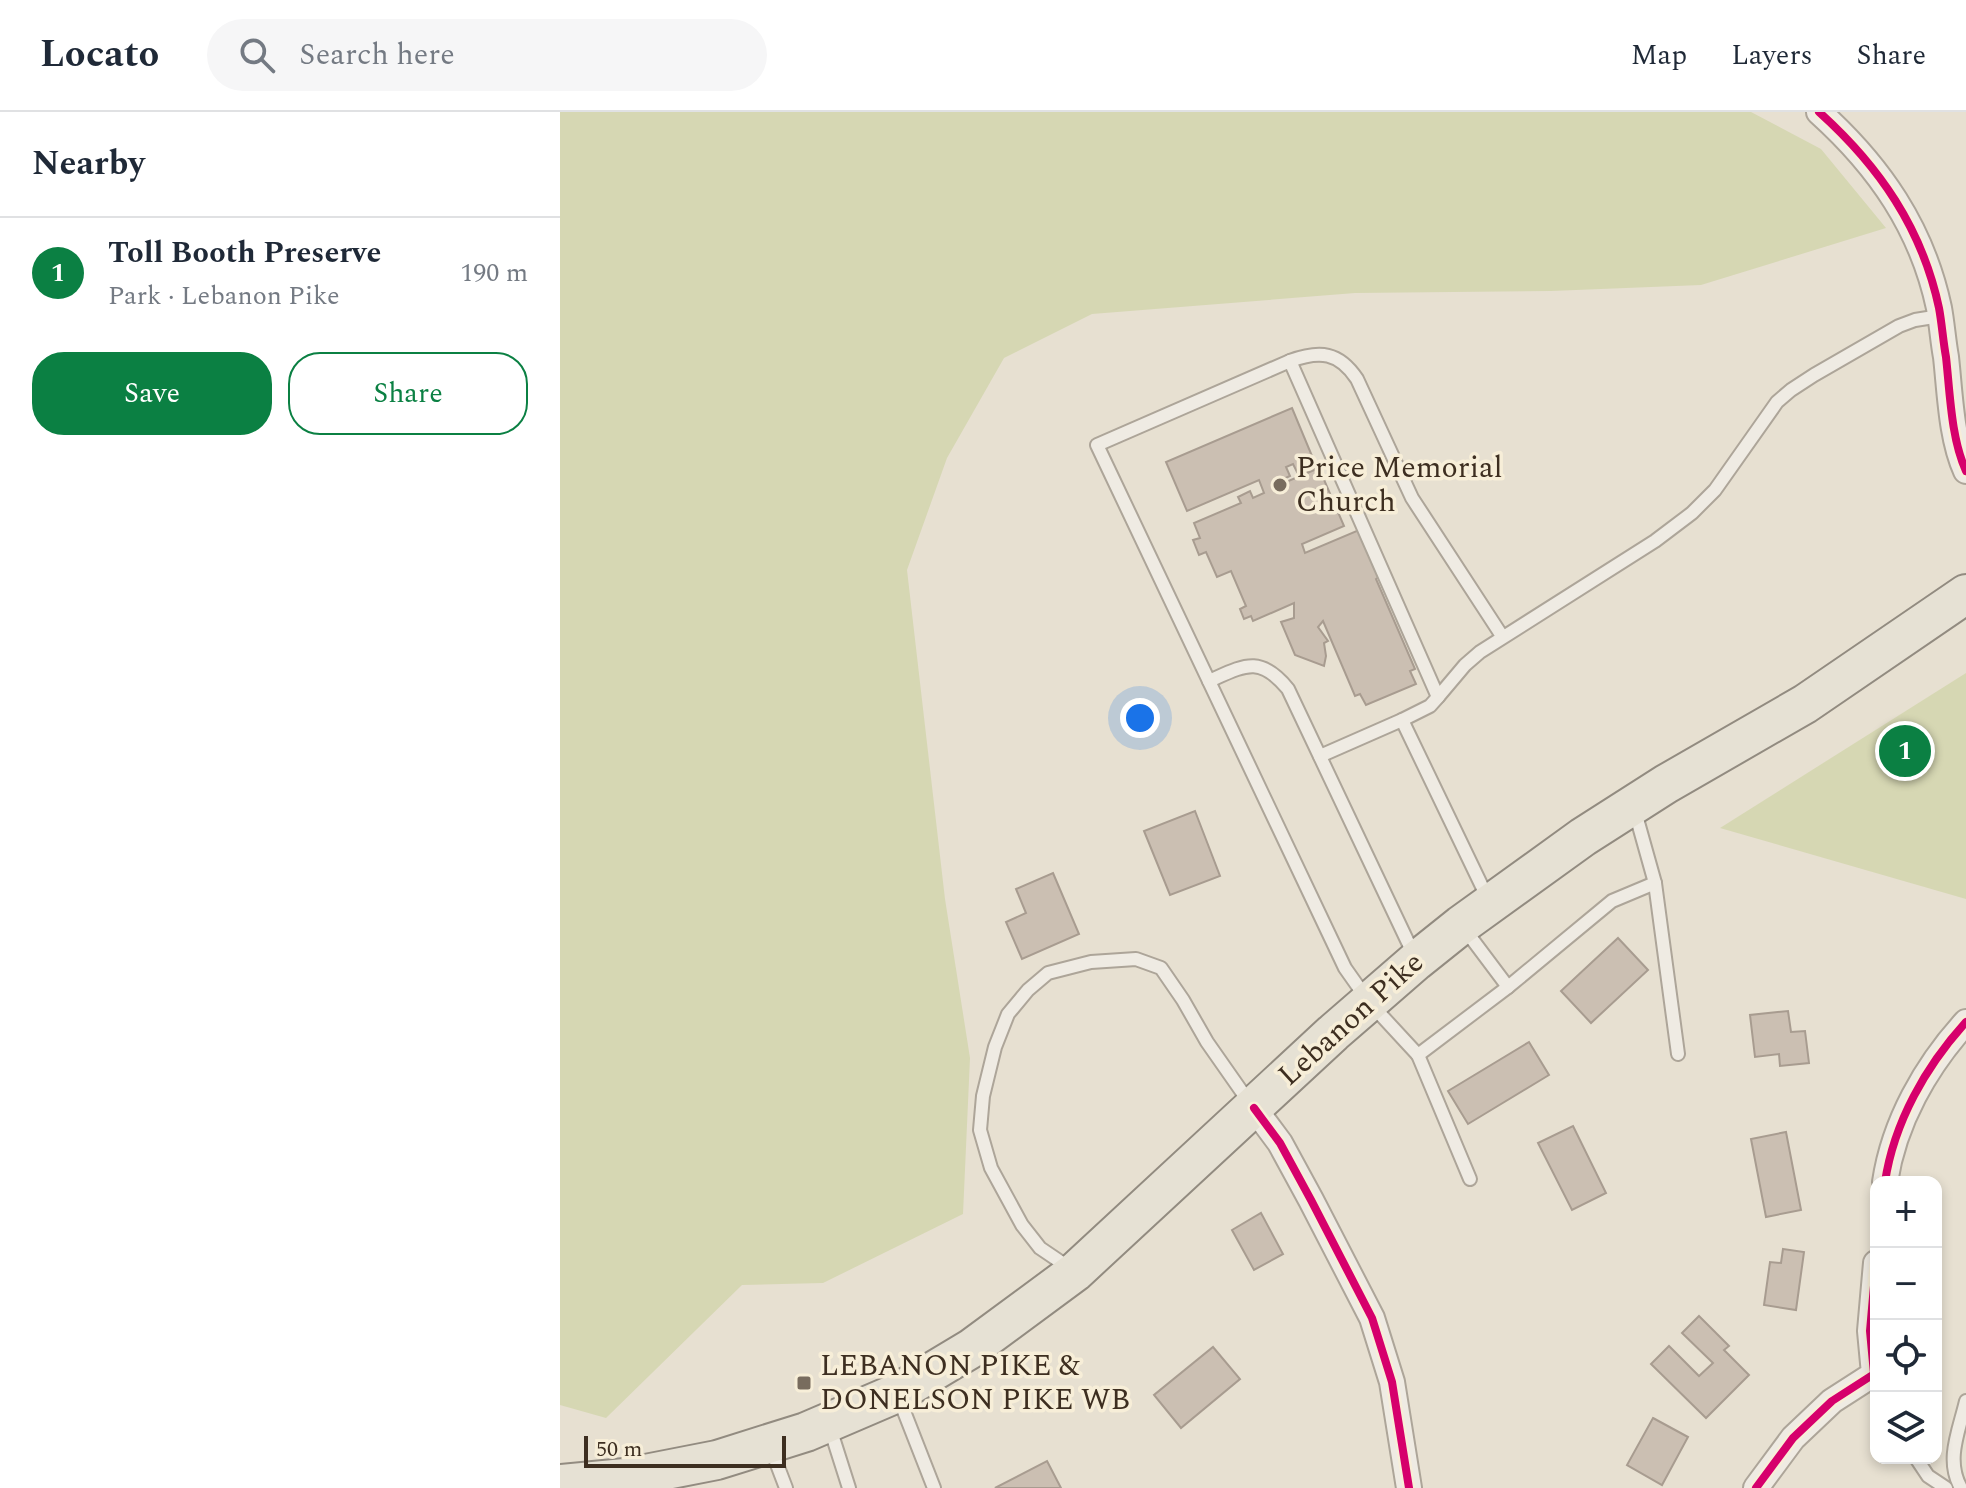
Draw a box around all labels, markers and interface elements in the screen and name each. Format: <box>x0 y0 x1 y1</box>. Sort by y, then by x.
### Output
search box <box>207 19 767 91</box>
text: Locato <box>40 26 159 84</box>
text: Search here <box>299 32 455 78</box>
icon: search <box>235 33 279 77</box>
text: Map <box>1631 34 1687 77</box>
text: Layers <box>1731 34 1813 77</box>
text: Share <box>1857 34 1926 77</box>
text: Nearby <box>32 138 145 190</box>
text: Toll Booth Preserve <box>108 230 381 276</box>
text: 1 <box>51 253 65 293</box>
text: 190 m <box>460 253 528 293</box>
text: Park · Lebanon Pike <box>108 276 340 316</box>
button: Save <box>32 352 272 435</box>
button: Share <box>288 352 528 435</box>
place label: Price Memorial Church <box>1296 445 1502 525</box>
marker: Price Memorial Church <box>1271 476 1289 494</box>
your location <box>1120 698 1160 738</box>
pin: 1 <box>1879 721 1931 781</box>
street label: Lebanon Pike <box>1268 941 1434 1097</box>
map controls <box>1870 1176 1942 1464</box>
button: + <box>1870 1176 1942 1248</box>
button: − <box>1870 1248 1942 1320</box>
button: locate <box>1870 1320 1942 1392</box>
place label: LEBANON PIKE & DONELSON PIKE WB <box>820 1343 1130 1423</box>
marker: LEBANON PIKE & DONELSON PIKE WB <box>795 1374 813 1392</box>
button: layers <box>1870 1392 1942 1464</box>
scale bar <box>584 1432 786 1468</box>
text: 50 m <box>596 1433 642 1466</box>

